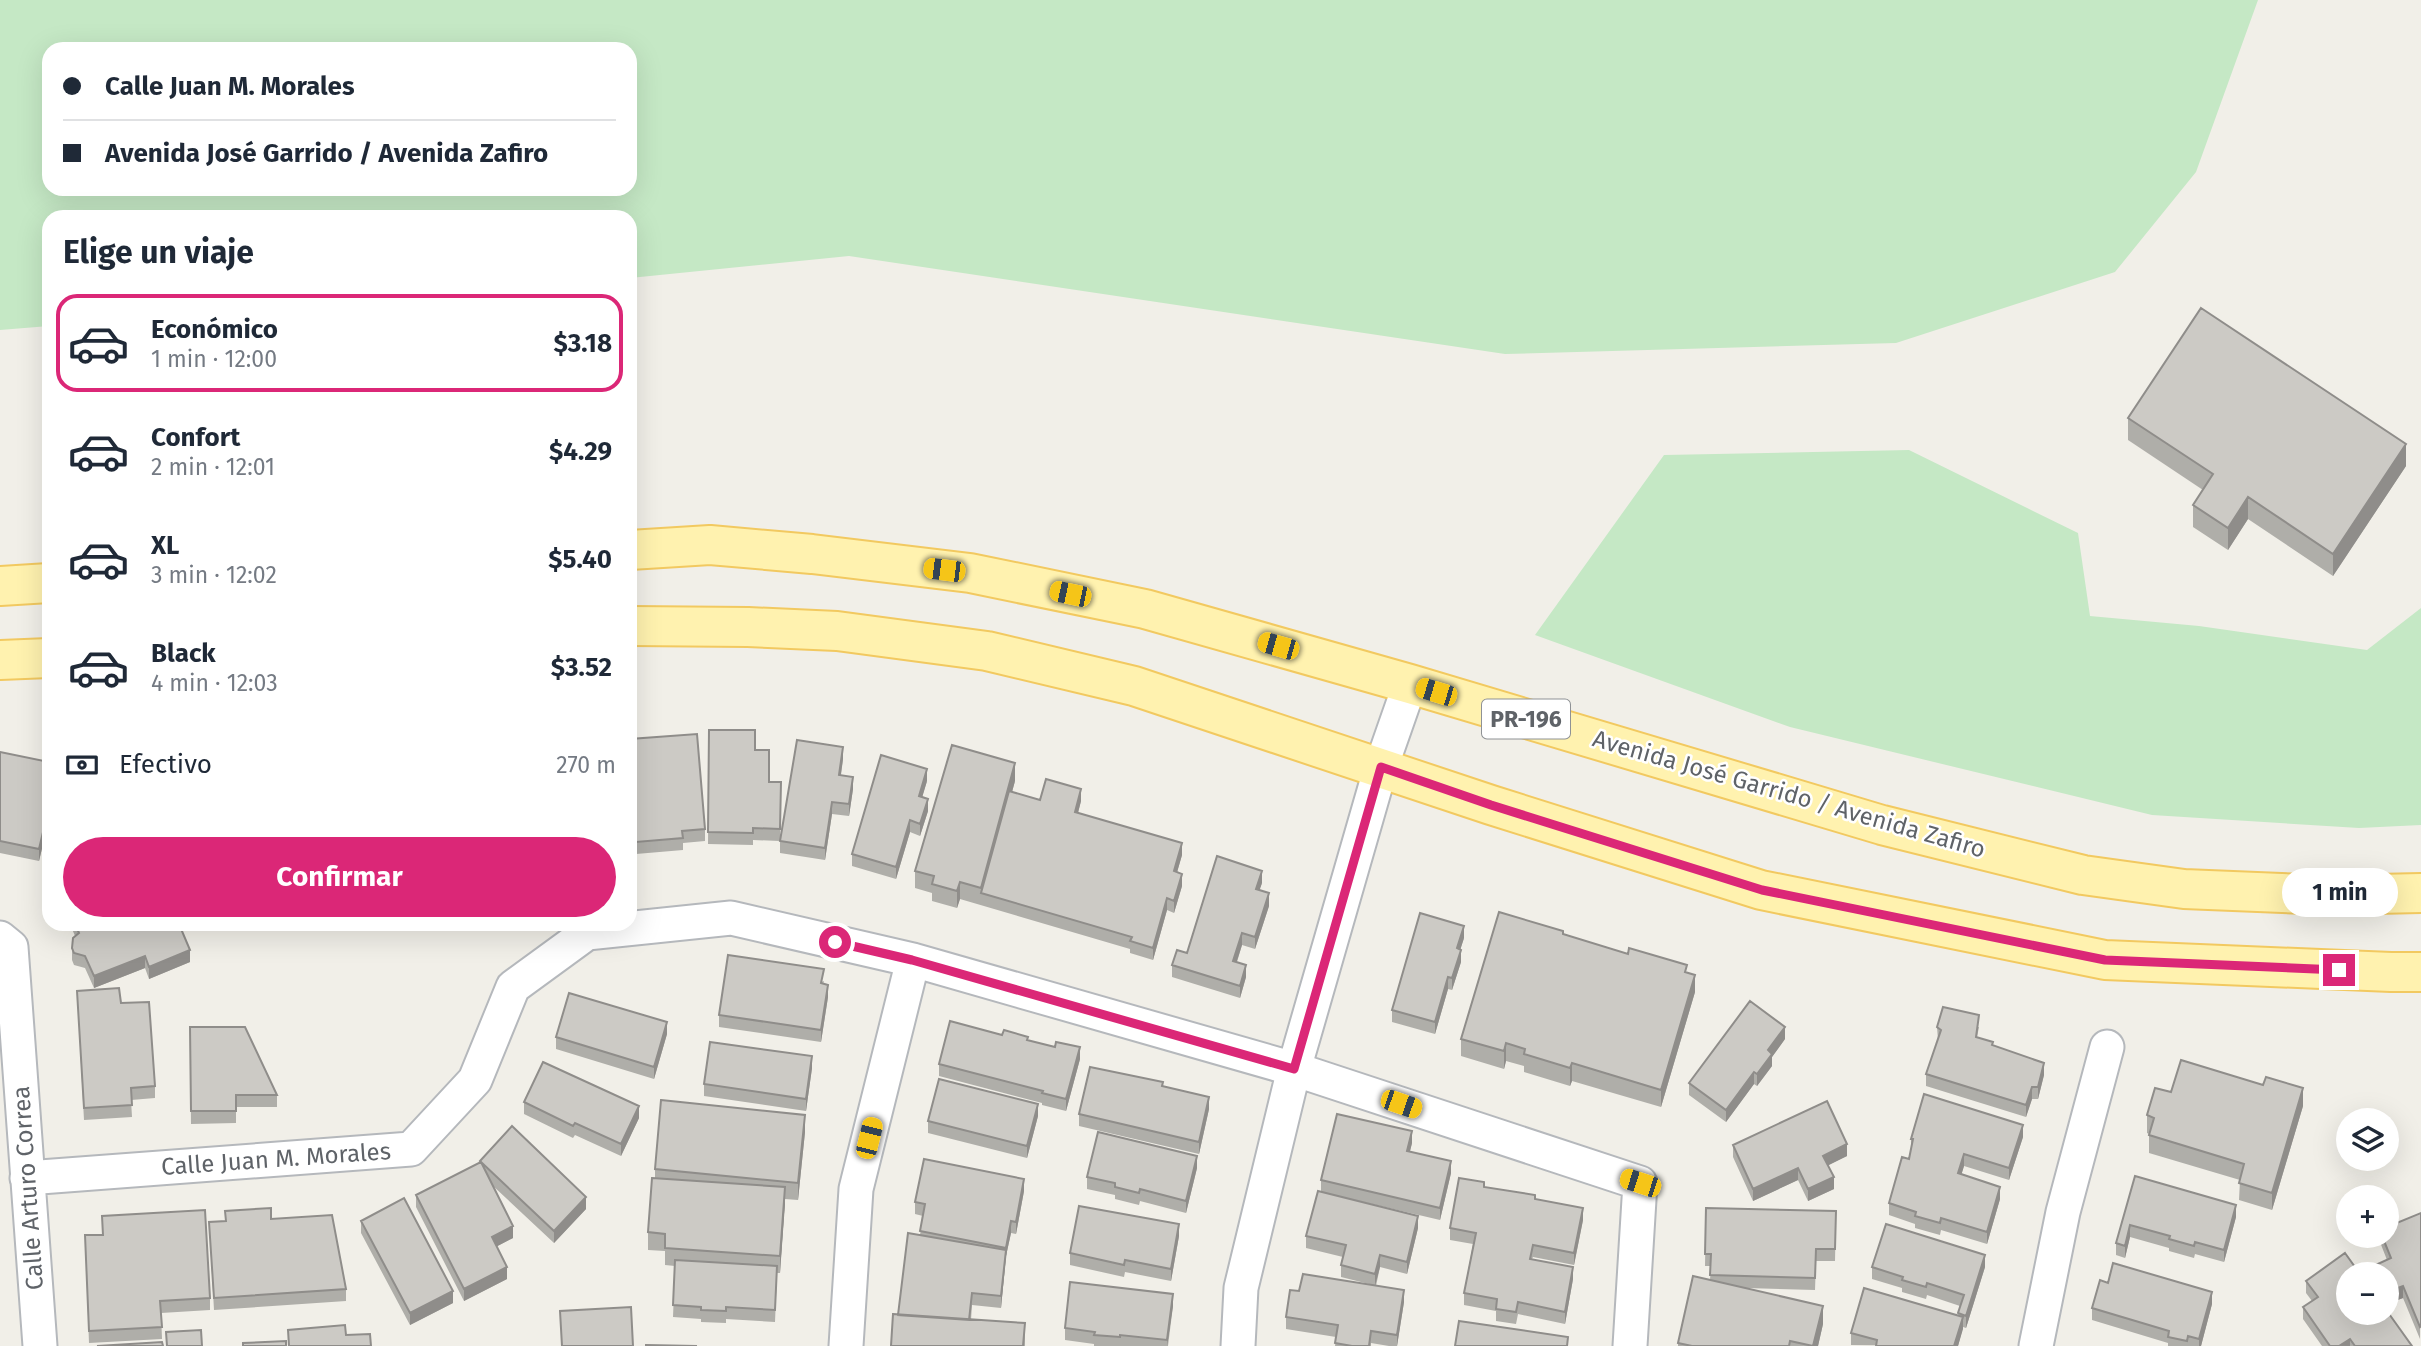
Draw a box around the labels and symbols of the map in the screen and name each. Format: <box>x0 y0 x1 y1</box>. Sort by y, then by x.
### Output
car <box>922 557 967 583</box>
car <box>1048 579 1093 609</box>
car <box>1255 630 1302 662</box>
car <box>1413 676 1460 708</box>
road number: PR-196 <box>1482 699 1570 738</box>
street label: Avenida José Garrido / Avenida Zafiro <box>1590 724 1988 864</box>
callout: 1 min <box>2281 869 2397 918</box>
route start <box>819 926 851 958</box>
route end <box>2323 954 2355 986</box>
street label: Calle Arturo Correa <box>7 1085 49 1291</box>
car <box>1378 1087 1425 1121</box>
car <box>854 1115 885 1161</box>
street label: Calle Juan M. Morales <box>160 1137 392 1181</box>
car <box>1617 1167 1664 1199</box>

